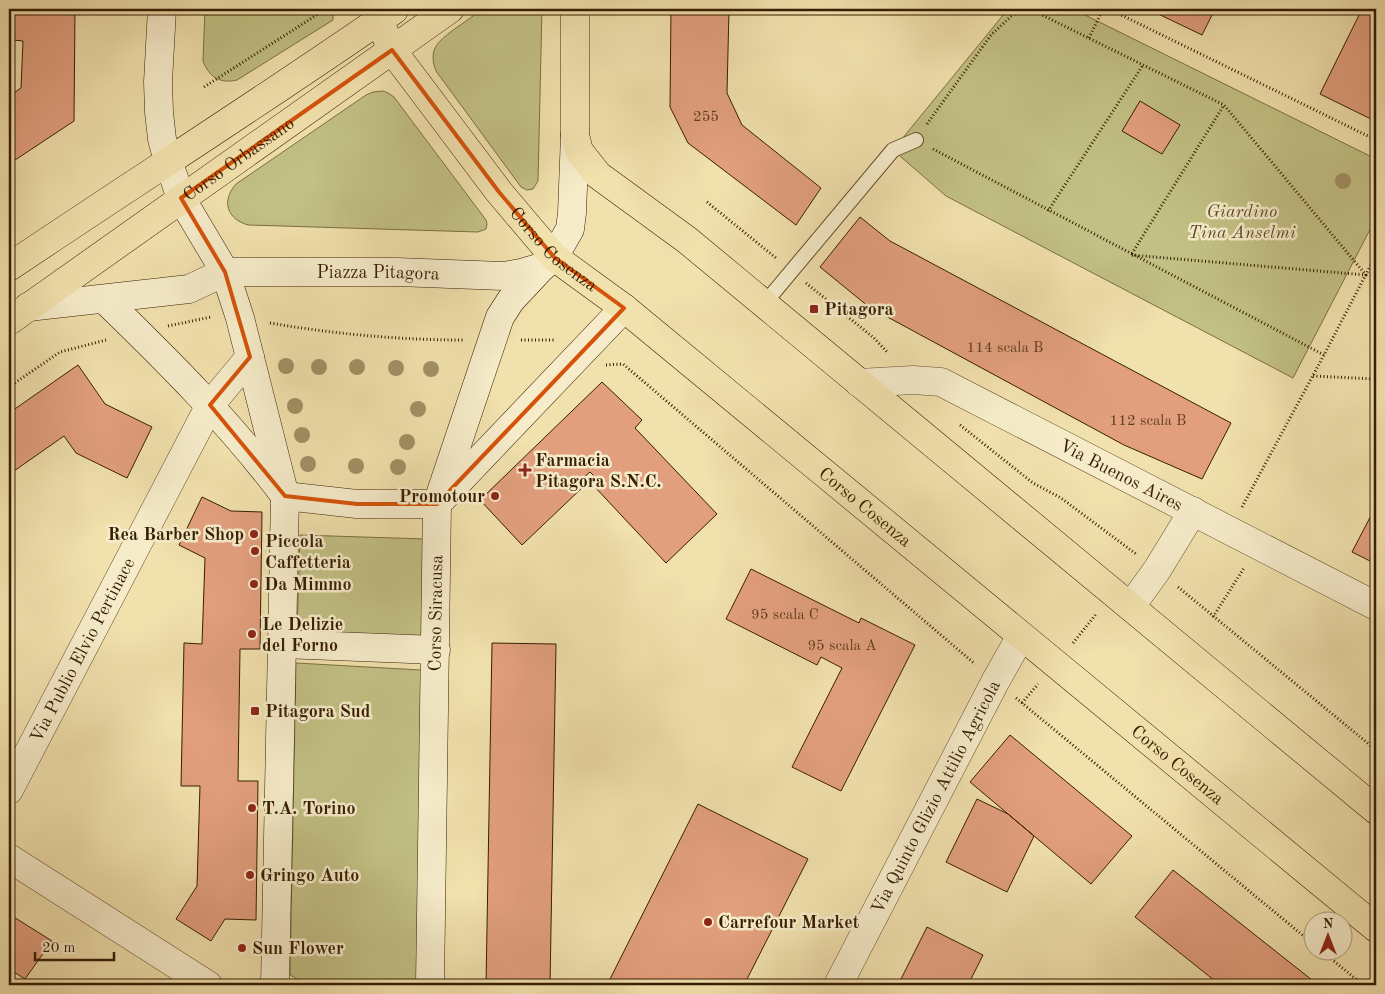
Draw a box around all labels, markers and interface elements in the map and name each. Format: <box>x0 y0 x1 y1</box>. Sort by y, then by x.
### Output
house number: 255 <box>693 110 719 125</box>
street label: Corso Orbassano <box>180 114 298 205</box>
park label: Giardino Tina Anselmi <box>1188 203 1296 242</box>
street label: Corso Cosenza <box>506 204 600 295</box>
street label: Piazza Pitagora <box>317 264 440 284</box>
place label: Pitagora <box>824 301 894 319</box>
marker: Pitagora <box>808 303 820 315</box>
house number: 114 scala B <box>967 341 1043 356</box>
house number: 112 scala B <box>1110 414 1186 429</box>
street label: Via Buenos Aires <box>1056 437 1186 515</box>
place label: Farmacia Pitagora S.N.C. <box>535 452 662 491</box>
marker: Farmacia Pitagora S.N.C. <box>519 464 531 476</box>
street label: Corso Cosenza <box>815 465 914 551</box>
place label: Promotour <box>399 488 485 506</box>
marker: Promotour <box>489 490 501 502</box>
place label: Rea Barber Shop <box>107 526 244 544</box>
marker: Rea Barber Shop <box>248 528 260 540</box>
place label: Piccola Caffetteria <box>265 533 351 572</box>
marker: Piccola Caffetteria <box>249 545 261 557</box>
street label: Corso Siracusa <box>427 554 446 672</box>
street label: Via Publio Elvio Pertinace <box>27 555 139 746</box>
place label: Da Mimmo <box>264 576 352 594</box>
marker: Da Mimmo <box>248 578 260 590</box>
house number: 95 scala C <box>751 608 819 623</box>
place label: Le Delizie del Forno <box>262 616 343 655</box>
marker: Le Delizie del Forno <box>246 628 258 640</box>
house number: 95 scala A <box>807 639 877 654</box>
street label: Via Quinto Glizio Attilio Agricola <box>869 678 1004 917</box>
place label: Pitagora Sud <box>265 703 371 721</box>
marker: Pitagora Sud <box>249 705 261 717</box>
street label: Corso Cosenza <box>1128 722 1227 809</box>
place label: T.A. Torino <box>262 800 355 818</box>
marker: T.A. Torino <box>246 802 258 814</box>
place label: Gringo Auto <box>260 867 359 885</box>
marker: Gringo Auto <box>244 869 256 881</box>
north arrow <box>1302 912 1352 962</box>
place label: Carrefour Market <box>718 914 860 932</box>
marker: Carrefour Market <box>702 916 714 928</box>
text: N <box>1323 917 1334 931</box>
scale bar <box>35 929 114 961</box>
place label: Sun Flower <box>252 940 344 958</box>
text: 20 m <box>42 941 76 956</box>
marker: Sun Flower <box>236 942 248 954</box>

